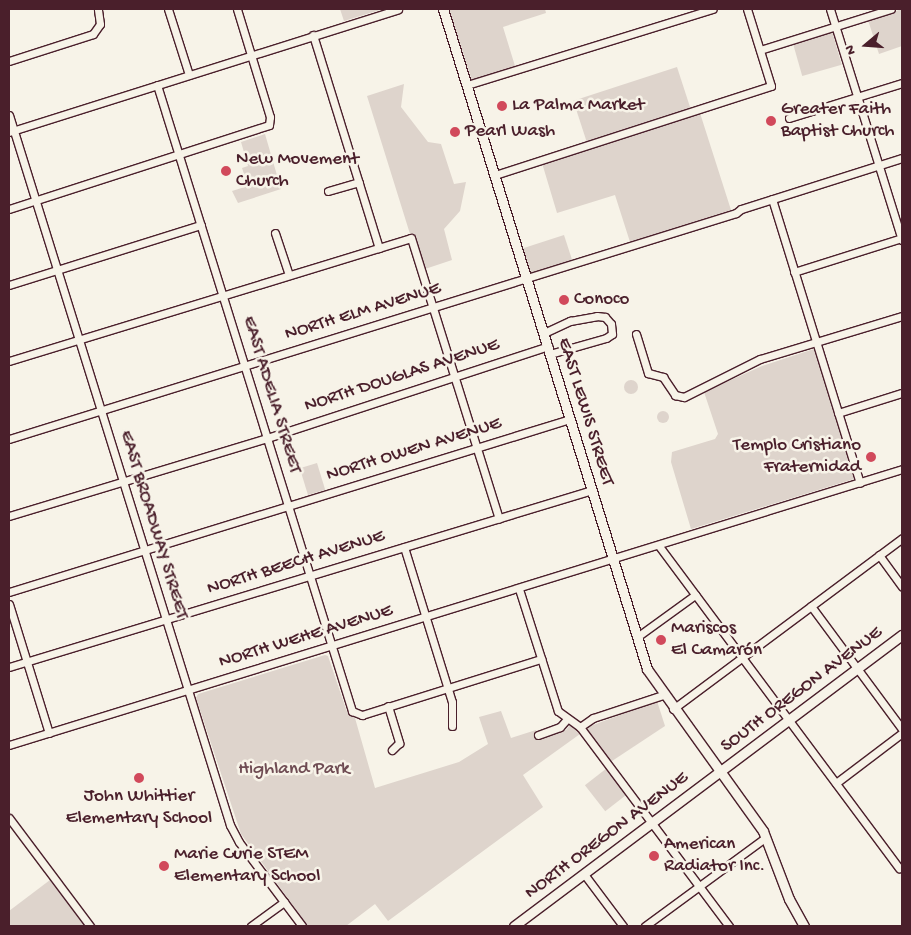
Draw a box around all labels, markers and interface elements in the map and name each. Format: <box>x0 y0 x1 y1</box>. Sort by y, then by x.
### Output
north arrow <box>841 20 891 70</box>
text: N <box>842 43 861 57</box>
place label: La Palma Market <box>512 95 644 117</box>
place label: Greater Faith Baptist Church <box>781 99 895 143</box>
marker: La Palma Market <box>496 100 508 112</box>
marker: Greater Faith Baptist Church <box>765 115 777 127</box>
place label: Pearl Wash <box>465 121 555 143</box>
marker: Pearl Wash <box>449 126 461 138</box>
place label: New Movement Church <box>236 149 359 193</box>
marker: New Movement Church <box>220 165 232 177</box>
street label: NORTH ELM AVENUE <box>282 277 444 347</box>
place label: Conoco <box>574 289 629 311</box>
marker: Conoco <box>558 294 570 306</box>
street label: EAST ADELIA STREET <box>236 314 306 476</box>
street label: NORTH DOUGLAS AVENUE <box>302 334 502 418</box>
street label: EAST LEWIS STREET <box>552 335 618 489</box>
street label: NORTH OWEN AVENUE <box>324 413 504 487</box>
street label: EAST BROADWAY STREET <box>113 428 193 622</box>
place label: Templo Cristiano Fraternidad <box>733 435 861 479</box>
marker: Templo Cristiano Fraternidad <box>865 451 877 463</box>
street label: NORTH BEECH AVENUE <box>205 525 387 601</box>
street label: NORTH WEHE AVENUE <box>216 600 396 674</box>
place label: Mariscos El Camarón <box>671 618 762 662</box>
street label: SOUTH OREGON AVENUE <box>717 622 887 758</box>
marker: Mariscos El Camarón <box>655 634 667 646</box>
park label: Highland Park <box>238 759 350 781</box>
street label: NORTH OREGON AVENUE <box>521 767 693 905</box>
marker: John Whittier Elementary School <box>133 772 145 784</box>
place label: John Whittier Elementary School <box>66 786 212 830</box>
place label: American Radiator Inc. <box>664 834 765 878</box>
place label: Marie Curie STEM Elementary School <box>174 844 320 888</box>
marker: American Radiator Inc. <box>648 850 660 862</box>
marker: Marie Curie STEM Elementary School <box>158 860 170 872</box>

